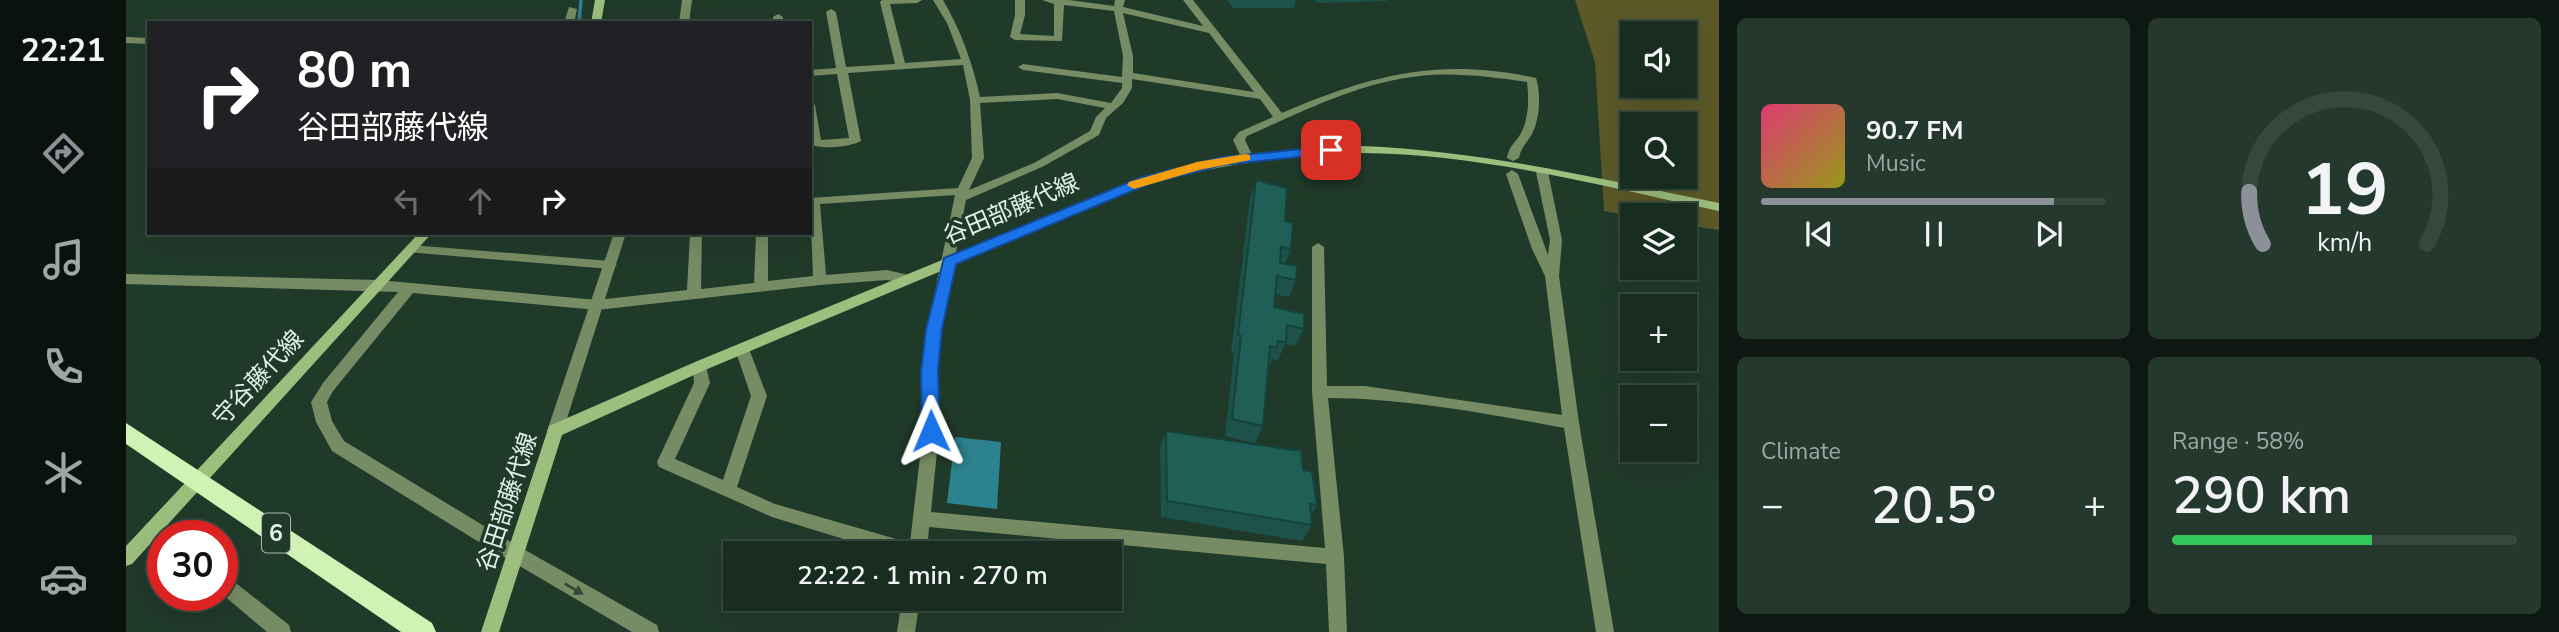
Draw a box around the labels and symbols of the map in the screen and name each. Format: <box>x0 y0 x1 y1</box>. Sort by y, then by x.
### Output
pin <box>1301 120 1361 180</box>
street label: 谷田部藤代線 <box>938 166 1084 252</box>
street label: 守谷藤代線 <box>205 323 311 433</box>
position arrow <box>894 394 968 468</box>
street label: 谷田部藤代線 <box>470 429 544 575</box>
road number: 6 <box>262 513 290 552</box>
speed limit sign: 30 <box>147 520 238 611</box>
one-way arrow <box>564 582 584 594</box>

